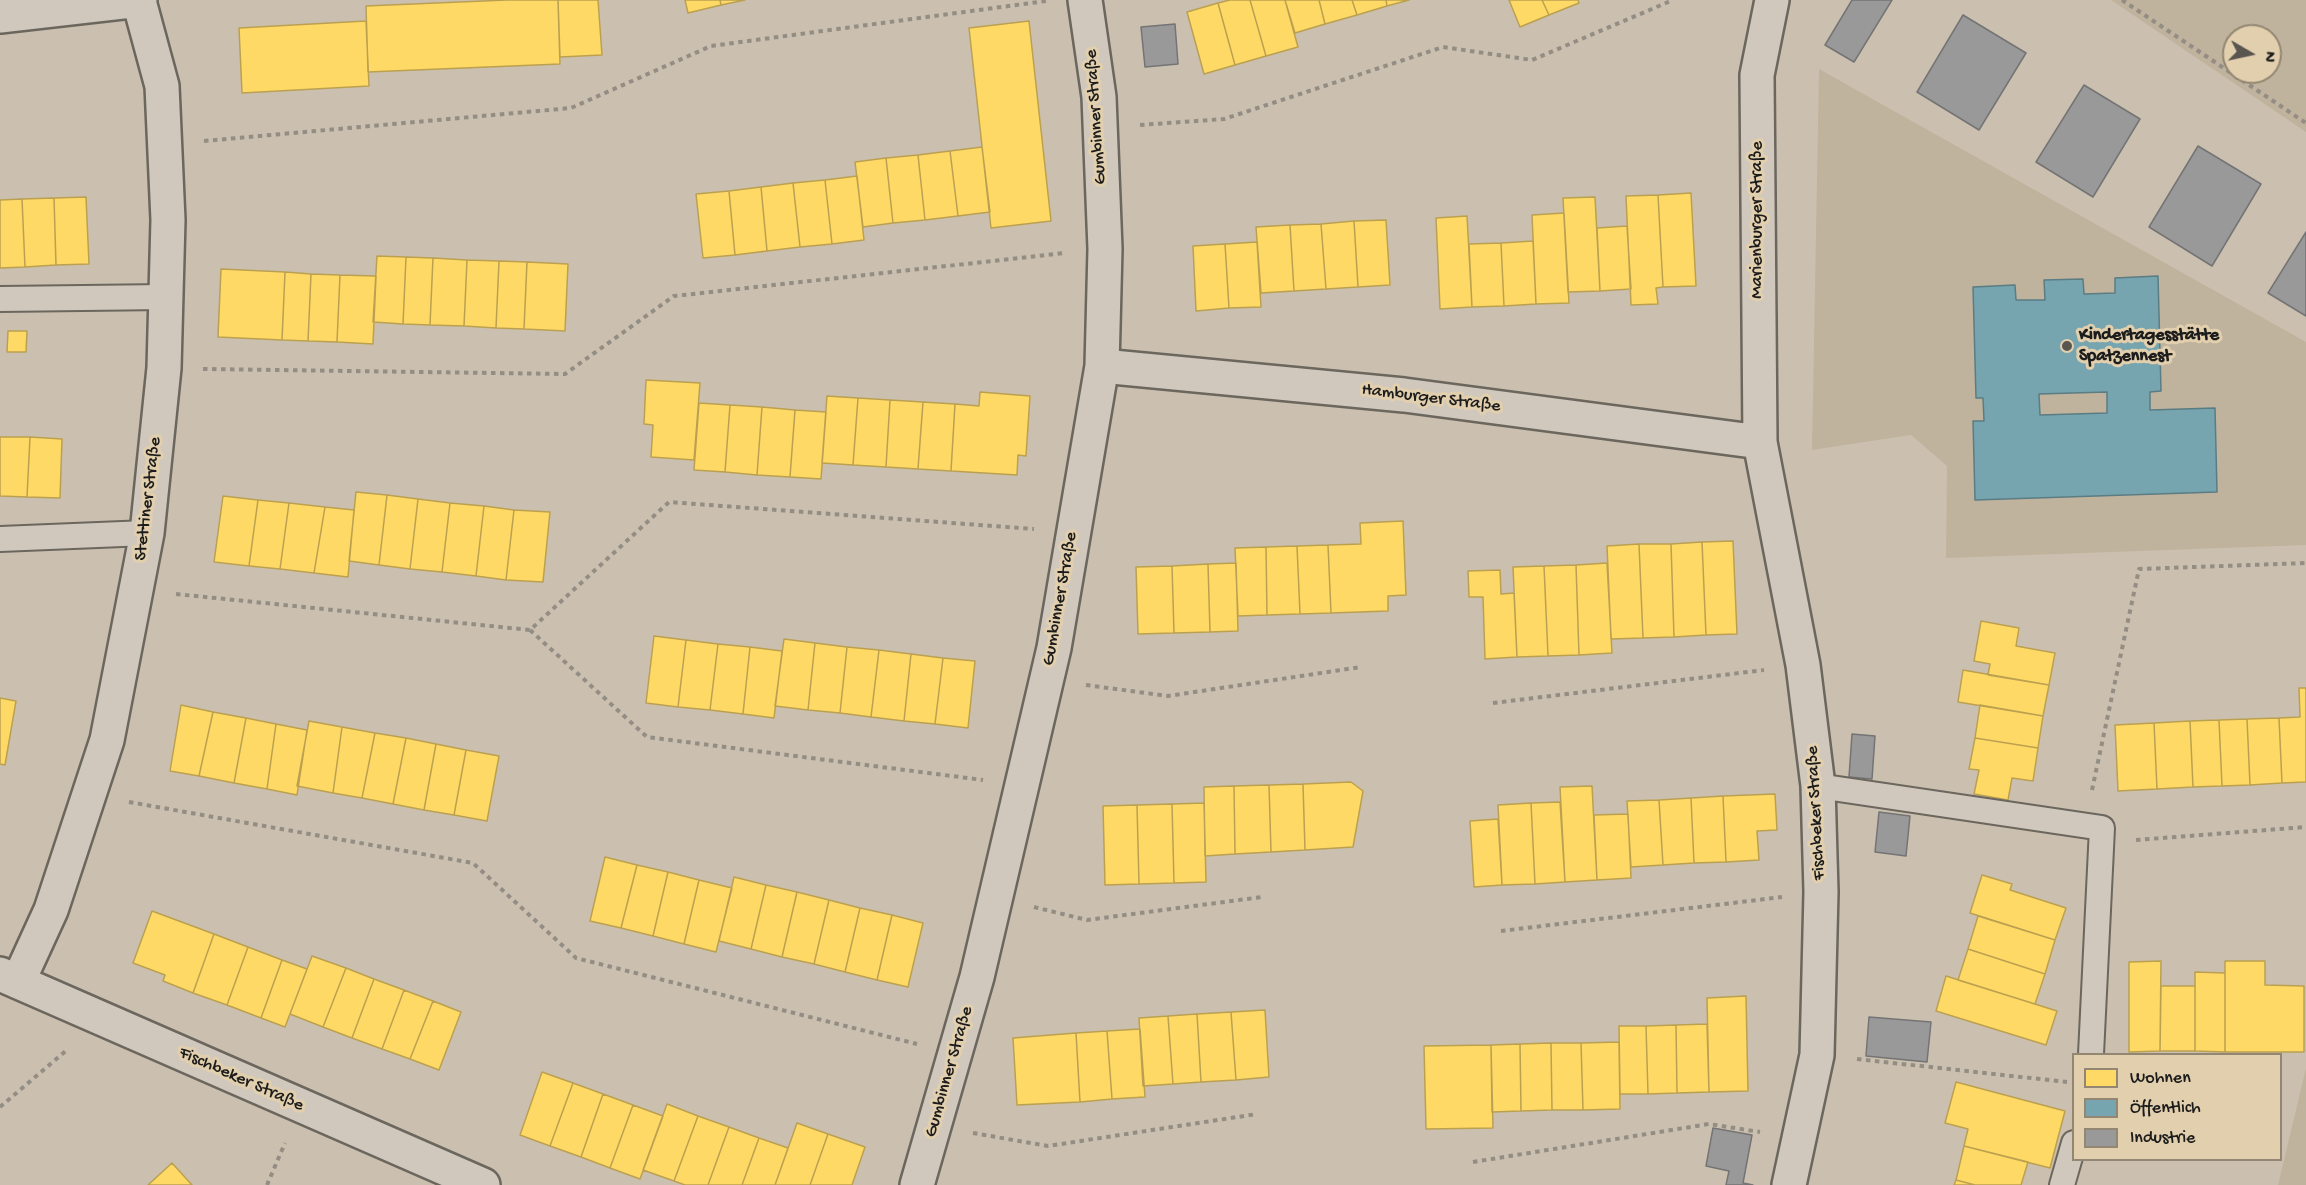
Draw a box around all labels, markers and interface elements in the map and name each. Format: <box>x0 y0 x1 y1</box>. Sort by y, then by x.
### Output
north arrow <box>2222 24 2282 84</box>
street label: Gumbinner Straße <box>1082 49 1112 185</box>
text: N <box>2258 50 2278 63</box>
street label: Marienburger Straße <box>1747 141 1769 299</box>
place label: Kindertagesstätte Spatzennest <box>2079 325 2219 368</box>
marker: Kindertagesstätte Spatzennest <box>2060 339 2074 353</box>
street label: Hamburger Straße <box>1360 380 1502 418</box>
street label: Stettiner Straße <box>131 436 167 562</box>
street label: Gumbinner Straße <box>1039 530 1083 668</box>
street label: Fischbeker Straße <box>1803 745 1831 881</box>
street label: Gumbinner Straße <box>921 1004 979 1140</box>
street label: Fischbeker Straße <box>175 1043 307 1117</box>
legend <box>2072 1053 2282 1161</box>
text: Wohnen <box>2130 1068 2191 1089</box>
text: Öffentlich <box>2130 1098 2201 1119</box>
text: Industrie <box>2130 1128 2195 1149</box>

